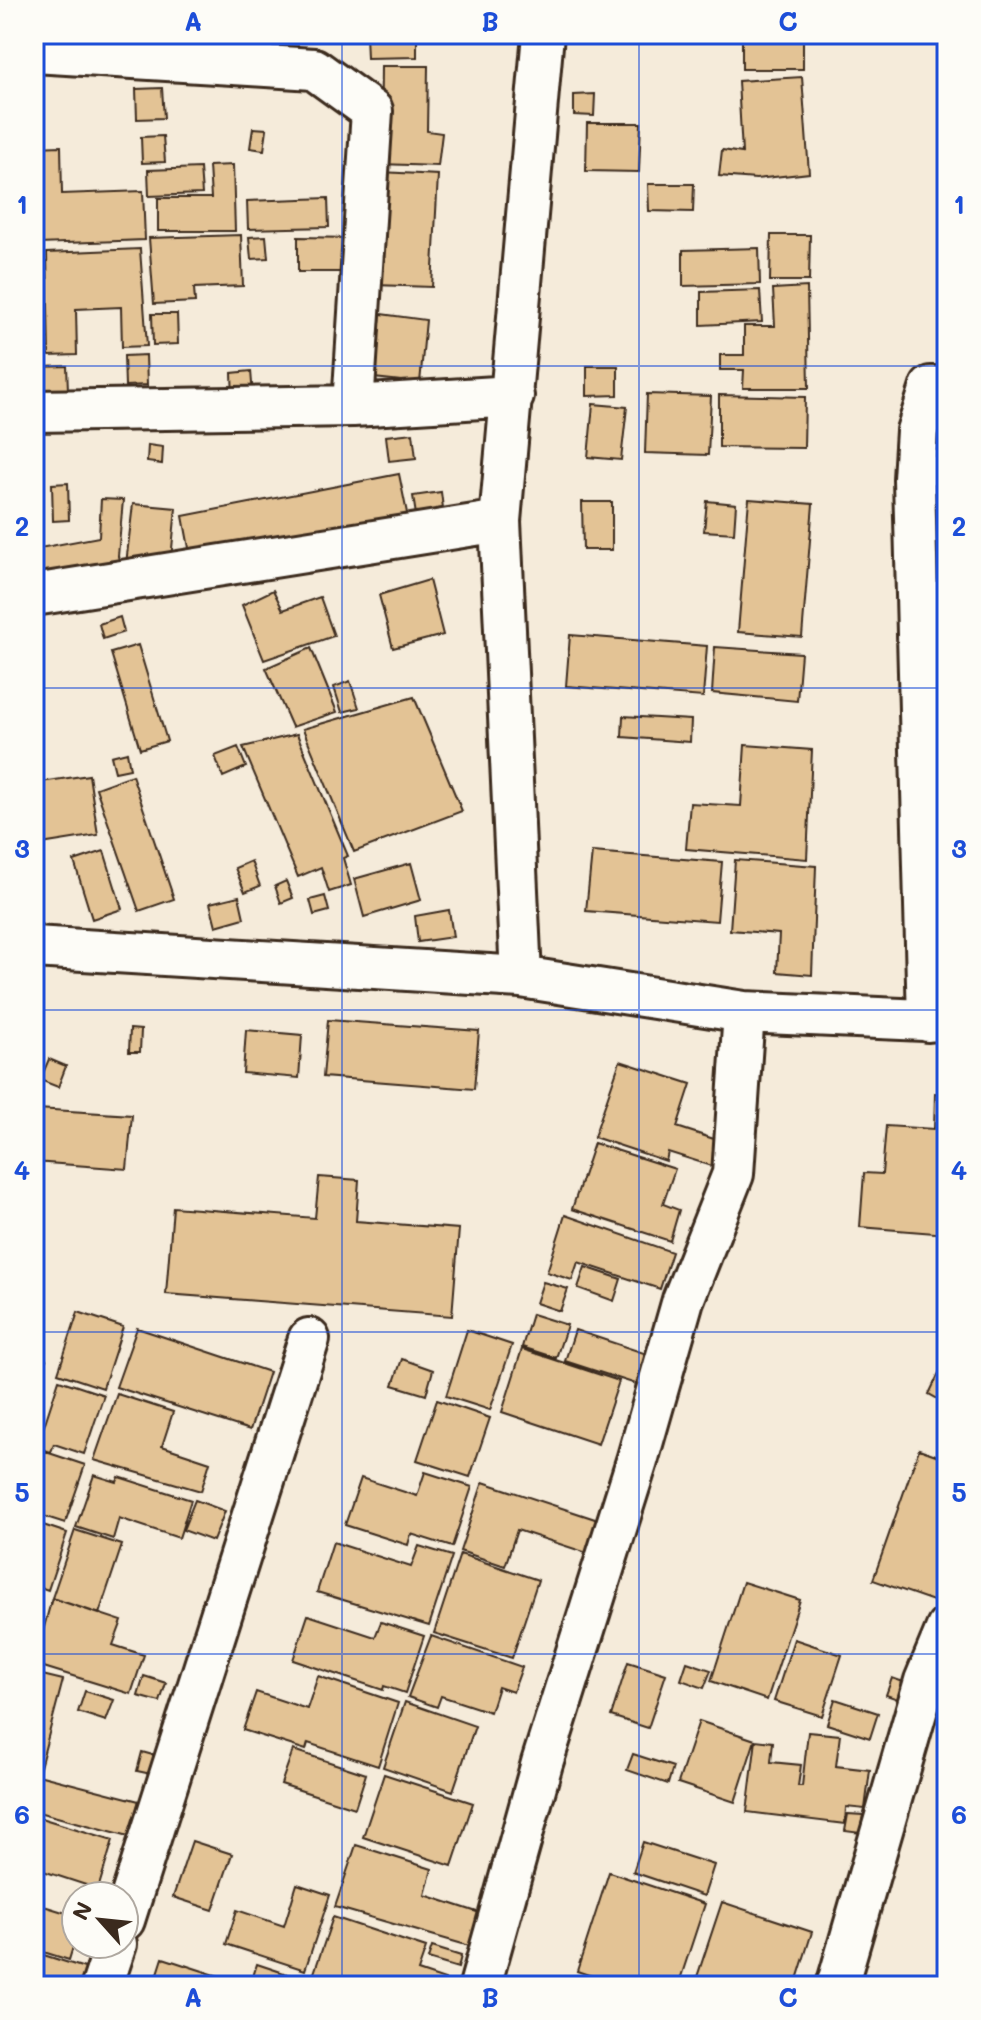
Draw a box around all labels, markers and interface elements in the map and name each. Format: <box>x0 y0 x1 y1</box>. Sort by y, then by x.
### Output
text: A <box>184 4 202 38</box>
text: B <box>481 4 499 38</box>
text: C <box>778 4 798 38</box>
text: 1 <box>16 187 28 221</box>
text: 1 <box>953 187 965 221</box>
text: 2 <box>15 509 29 543</box>
text: 2 <box>952 509 966 543</box>
text: 3 <box>14 831 30 865</box>
text: 3 <box>951 831 967 865</box>
text: 4 <box>14 1153 30 1187</box>
text: 4 <box>951 1153 967 1187</box>
text: 5 <box>14 1475 30 1509</box>
text: 5 <box>951 1475 967 1509</box>
text: 6 <box>14 1797 30 1831</box>
text: 6 <box>951 1797 967 1831</box>
north arrow <box>60 1880 140 1960</box>
text: N <box>65 1897 98 1925</box>
text: A <box>184 1980 202 2014</box>
text: B <box>481 1980 499 2014</box>
text: C <box>778 1980 798 2014</box>

